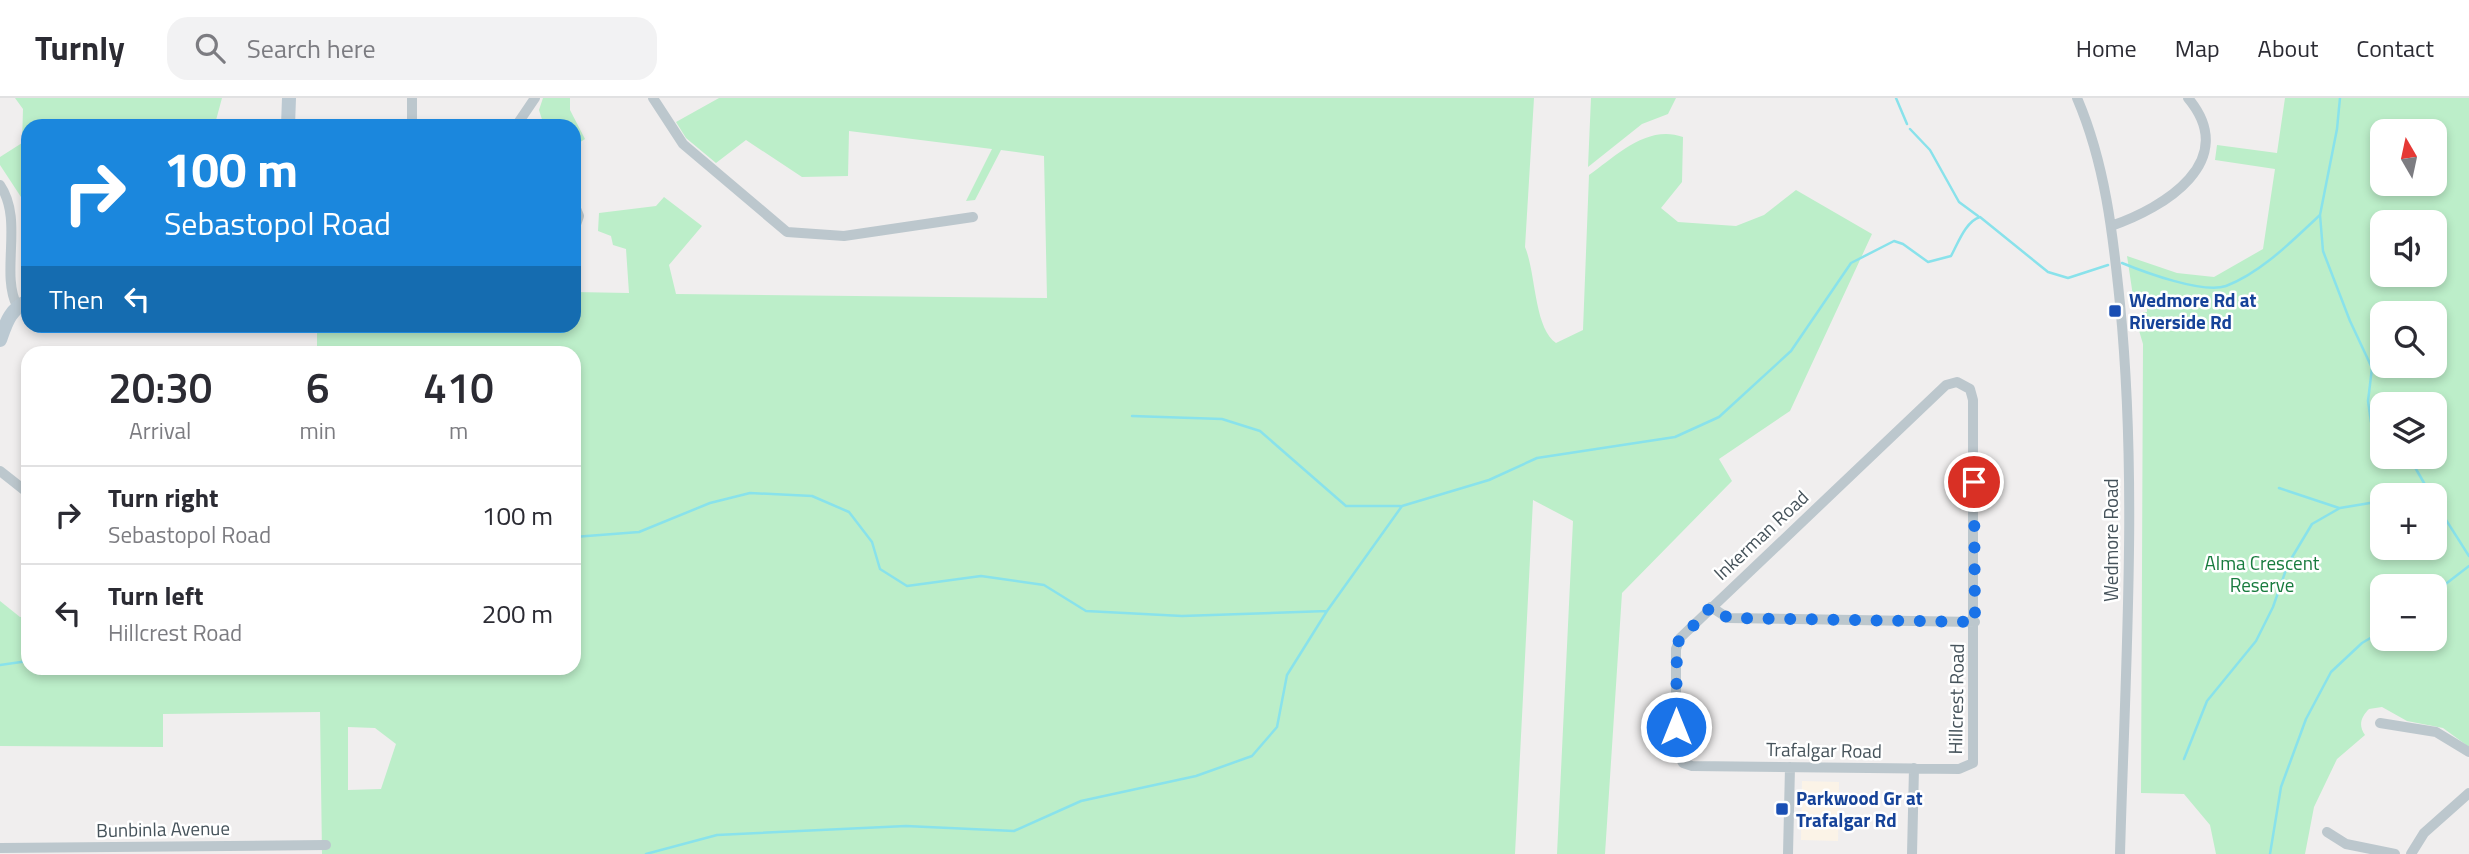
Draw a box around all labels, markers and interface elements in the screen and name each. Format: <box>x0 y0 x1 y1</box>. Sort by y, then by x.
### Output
search box <box>167 17 657 80</box>
text: Turnly <box>35 23 125 73</box>
icon: search <box>191 29 229 67</box>
text: Search here <box>247 29 376 68</box>
text: Home <box>2076 30 2137 66</box>
text: Map <box>2175 30 2220 66</box>
text: About <box>2258 30 2318 66</box>
text: Contact <box>2356 30 2434 66</box>
north arrow <box>2370 119 2446 196</box>
map controls <box>2370 119 2447 651</box>
text: 100 m <box>164 131 298 206</box>
icon: right <box>49 147 140 238</box>
text: Sebastopol Road <box>164 199 391 247</box>
button: sound <box>2370 210 2447 287</box>
text: Then <box>49 280 104 319</box>
icon: left <box>118 280 156 318</box>
place label: Wedmore Rd at Riverside Rd <box>2129 285 2256 336</box>
button: search <box>2370 301 2447 378</box>
marker: Wedmore Rd at Riverside Rd <box>2107 303 2123 319</box>
text: 20:30 <box>108 355 212 419</box>
text: 6 <box>306 355 330 419</box>
text: 410 <box>423 355 494 419</box>
button: layers <box>2370 392 2447 469</box>
text: Arrival <box>129 413 191 448</box>
text: min <box>299 413 336 448</box>
text: m <box>449 413 468 448</box>
pin <box>1944 452 2004 512</box>
icon: arrive <box>1955 463 1993 501</box>
text: Turn right <box>108 478 219 517</box>
street label: Wedmore Road <box>2096 478 2125 602</box>
street label: Inkerman Road <box>1707 483 1815 586</box>
button: + <box>2370 483 2447 560</box>
icon: right <box>49 496 87 534</box>
text: 100 m <box>482 496 553 535</box>
text: Sebastopol Road <box>108 517 271 552</box>
park label: Alma Crescent Reserve <box>2205 548 2320 599</box>
button: − <box>2370 574 2447 651</box>
text: Turn left <box>108 576 203 615</box>
icon: left <box>49 594 87 632</box>
text: 200 m <box>482 594 553 633</box>
text: Hillcrest Road <box>108 615 242 650</box>
street label: Hillcrest Road <box>1940 643 1971 755</box>
position arrow <box>1639 690 1713 764</box>
street label: Trafalgar Road <box>1766 734 1882 765</box>
place label: Parkwood Gr at Trafalgar Rd <box>1796 783 1923 834</box>
marker: Parkwood Gr at Trafalgar Rd <box>1774 801 1790 817</box>
street label: Bunbinla Avenue <box>96 813 230 844</box>

